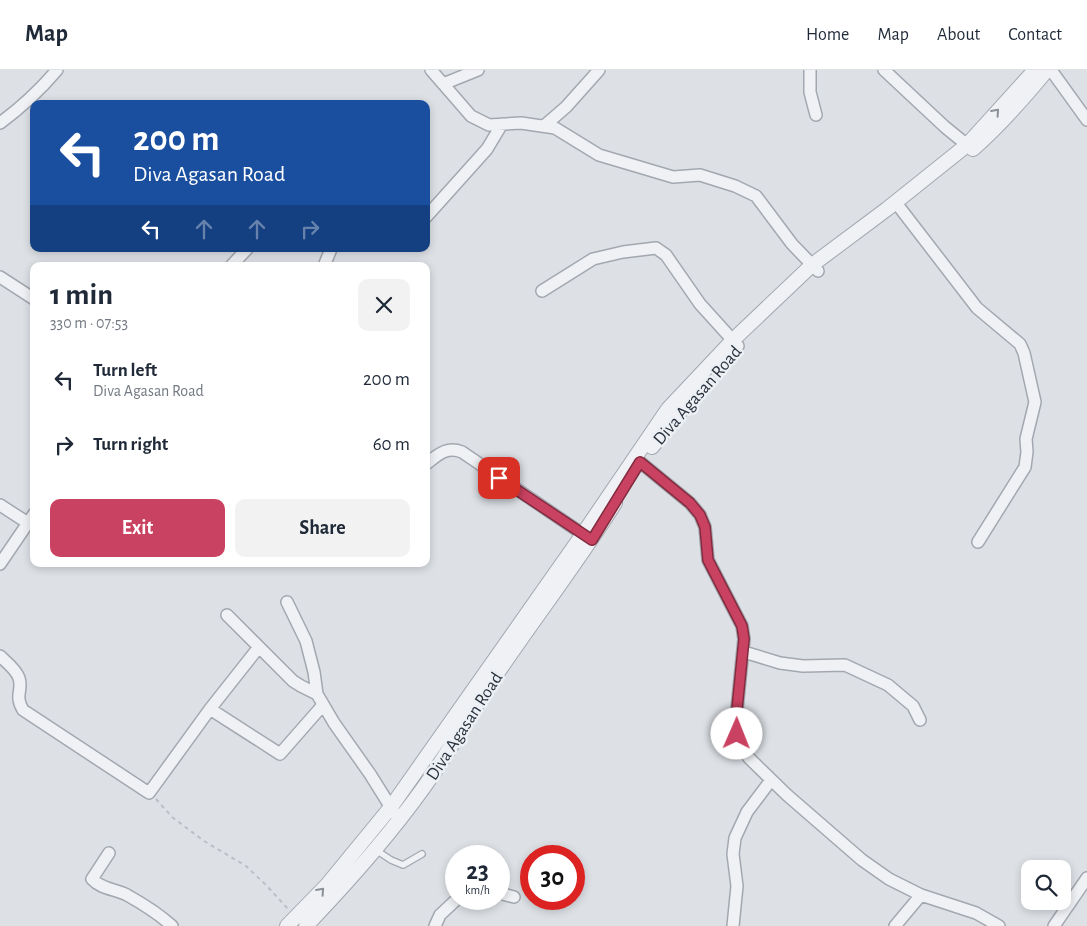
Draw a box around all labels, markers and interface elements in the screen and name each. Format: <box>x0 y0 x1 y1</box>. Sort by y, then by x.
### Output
text: Map <box>25 22 68 46</box>
text: Home <box>806 26 849 44</box>
text: Map <box>877 26 909 44</box>
text: About <box>937 26 980 44</box>
text: Contact <box>1008 26 1062 44</box>
one-way arrow <box>990 109 999 118</box>
icon: left <box>50 120 115 185</box>
text: 200 m <box>133 122 220 157</box>
text: Diva Agasan Road <box>133 163 285 185</box>
icon: left <box>137 215 165 243</box>
icon: ahead <box>190 215 218 243</box>
icon: ahead <box>243 215 271 243</box>
icon: right <box>296 215 324 243</box>
button: close <box>358 279 410 331</box>
text: 1 min <box>50 280 113 310</box>
text: 330 m · 07:53 <box>50 315 128 331</box>
street label: Diva Agasan Road <box>650 343 745 449</box>
text: Turn left <box>93 361 157 380</box>
icon: left <box>50 366 78 394</box>
text: 200 m <box>363 370 410 389</box>
text: Diva Agasan Road <box>93 383 204 399</box>
icon: right <box>50 431 78 459</box>
text: Turn right <box>93 435 168 454</box>
text: 60 m <box>373 435 410 454</box>
pin <box>478 457 520 499</box>
icon: arrive <box>485 464 513 492</box>
button: Exit <box>50 499 225 557</box>
button: Share <box>235 499 410 557</box>
street label: Diva Agasan Road <box>423 669 506 784</box>
position arrow <box>710 707 762 759</box>
speed limit sign: 30 <box>520 845 585 910</box>
text: 23 <box>466 859 489 884</box>
map controls <box>1021 860 1071 910</box>
button: search <box>1021 860 1071 910</box>
text: km/h <box>465 884 490 896</box>
one-way arrow <box>315 888 324 897</box>

